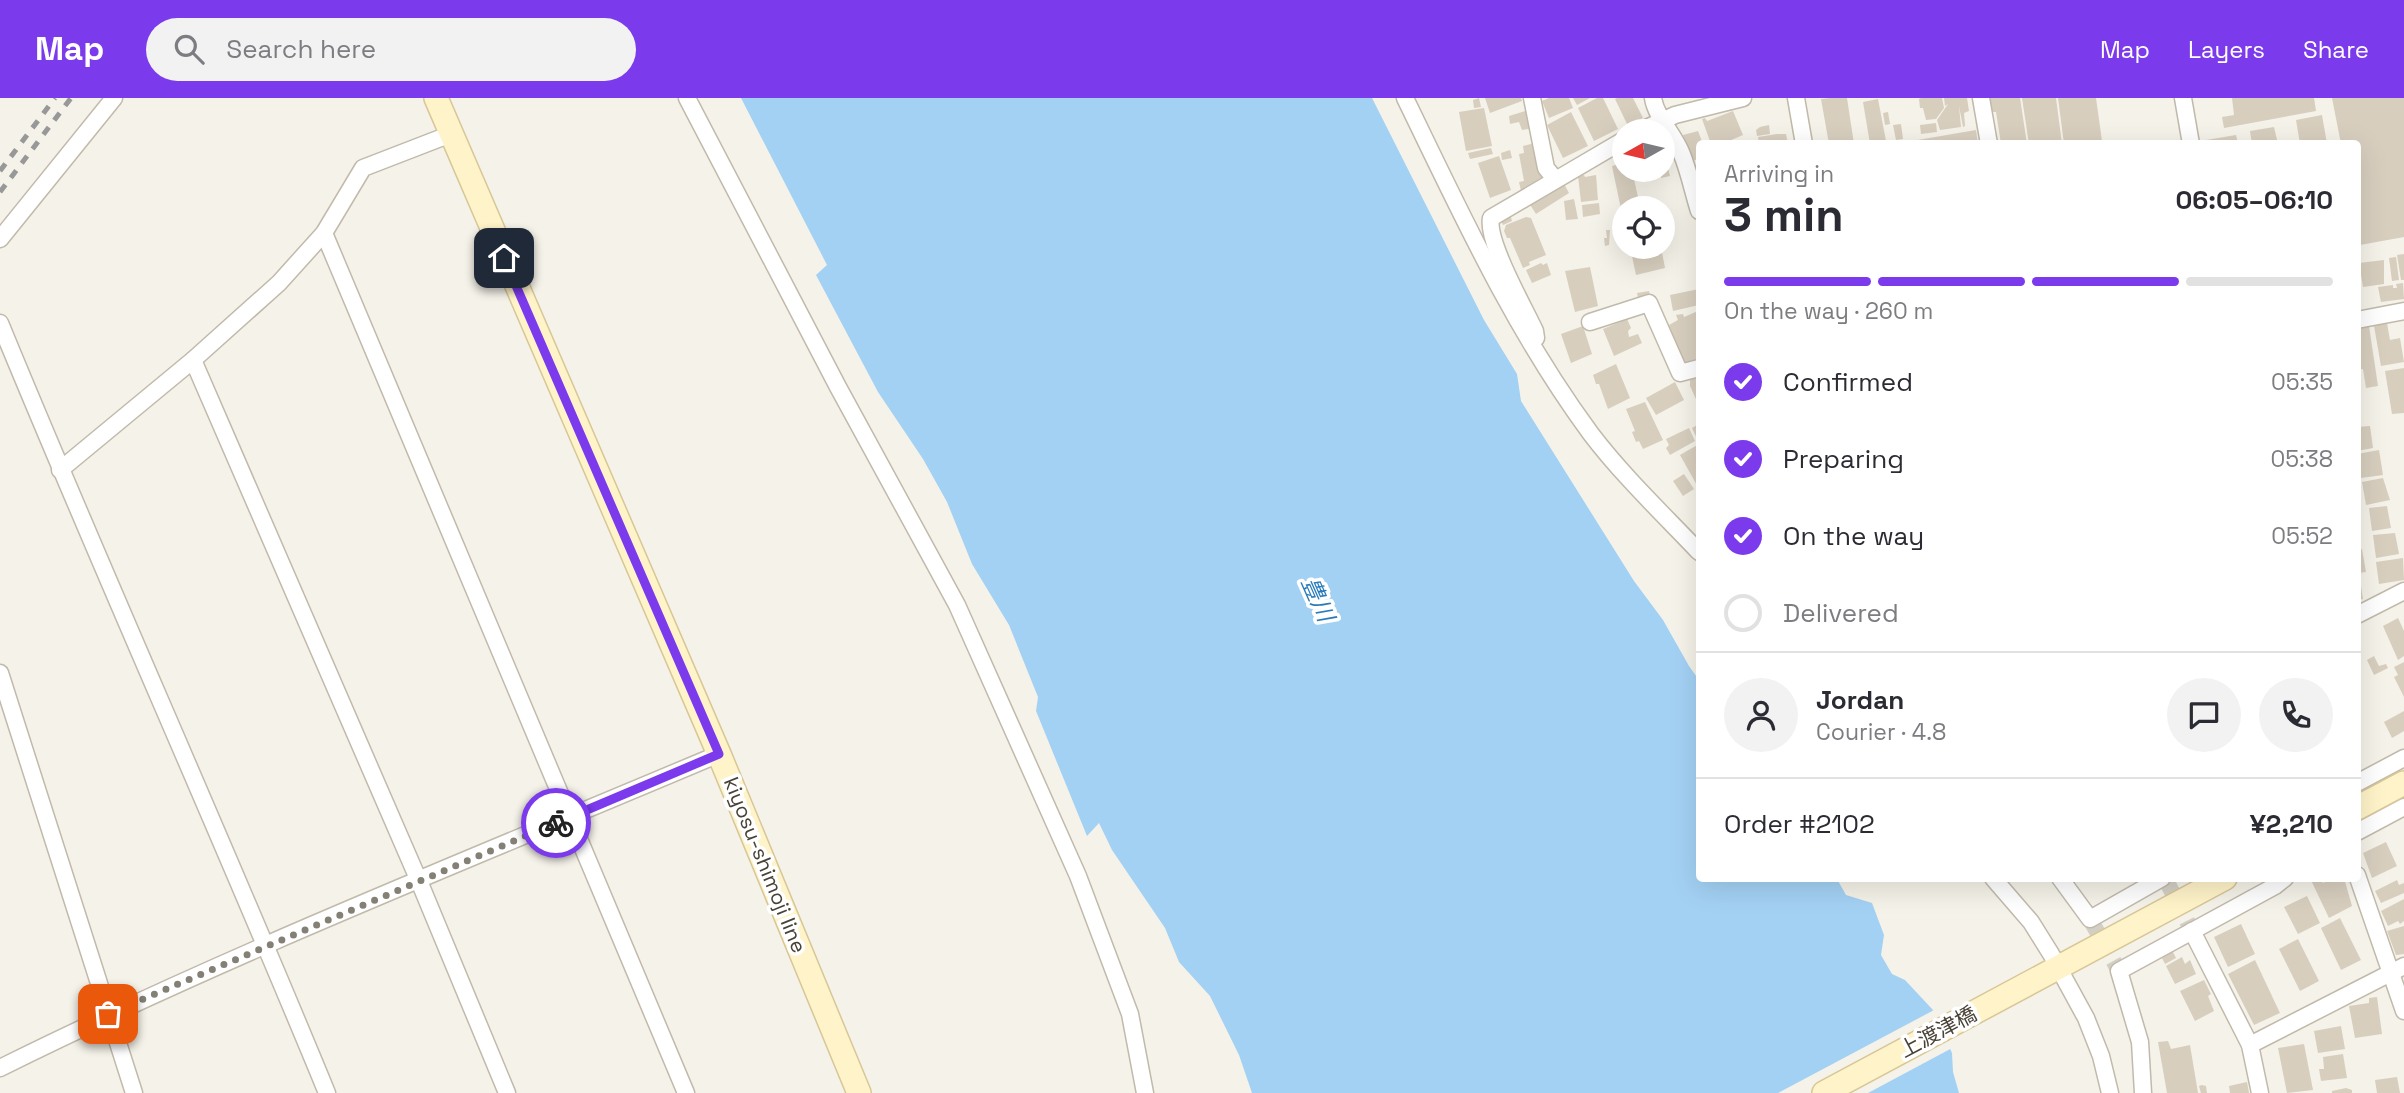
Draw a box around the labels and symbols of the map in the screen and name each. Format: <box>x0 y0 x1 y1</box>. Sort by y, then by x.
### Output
north arrow <box>1612 119 1675 182</box>
pin <box>474 228 534 288</box>
water label: 豊川 <box>1295 572 1342 629</box>
street label: kiyosu-shimoji line <box>718 773 813 957</box>
courier <box>521 788 591 858</box>
pin <box>78 984 138 1044</box>
street label: 上渡津橋 <box>1894 1000 1981 1063</box>

